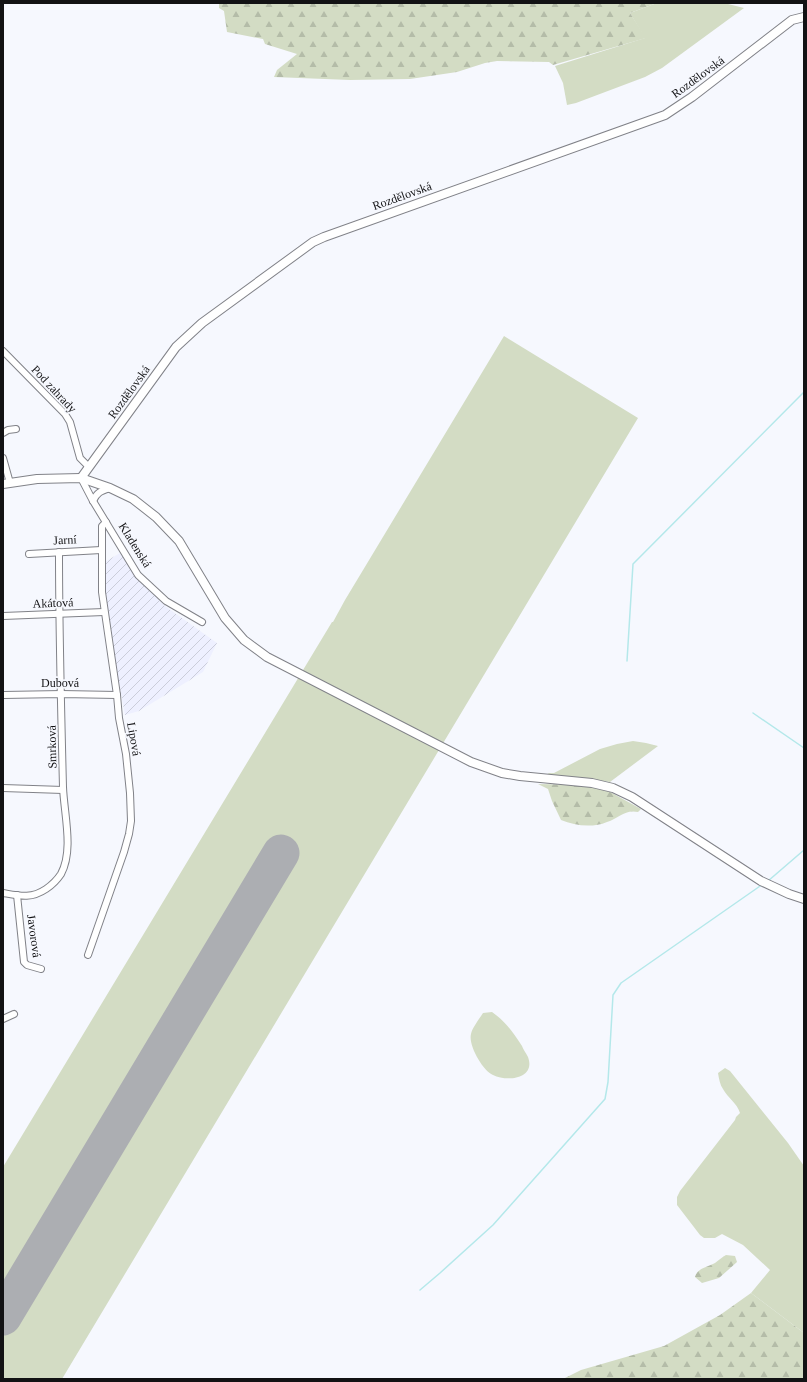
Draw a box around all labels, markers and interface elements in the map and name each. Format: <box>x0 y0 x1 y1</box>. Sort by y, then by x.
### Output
street label: Rozdělovská <box>669 53 728 101</box>
street label: Rozdělovská <box>370 179 434 213</box>
street label: Pod zahrady <box>29 362 79 416</box>
street label: Rozdělovská <box>105 362 153 421</box>
street label: Kladenská <box>116 520 155 571</box>
street label: Jarní <box>53 532 78 548</box>
street label: Akátová <box>32 595 74 611</box>
street label: Dubová <box>41 676 80 690</box>
street label: Lipová <box>124 721 144 758</box>
street label: Smrková <box>45 725 59 769</box>
street label: Javorová <box>24 914 44 959</box>

